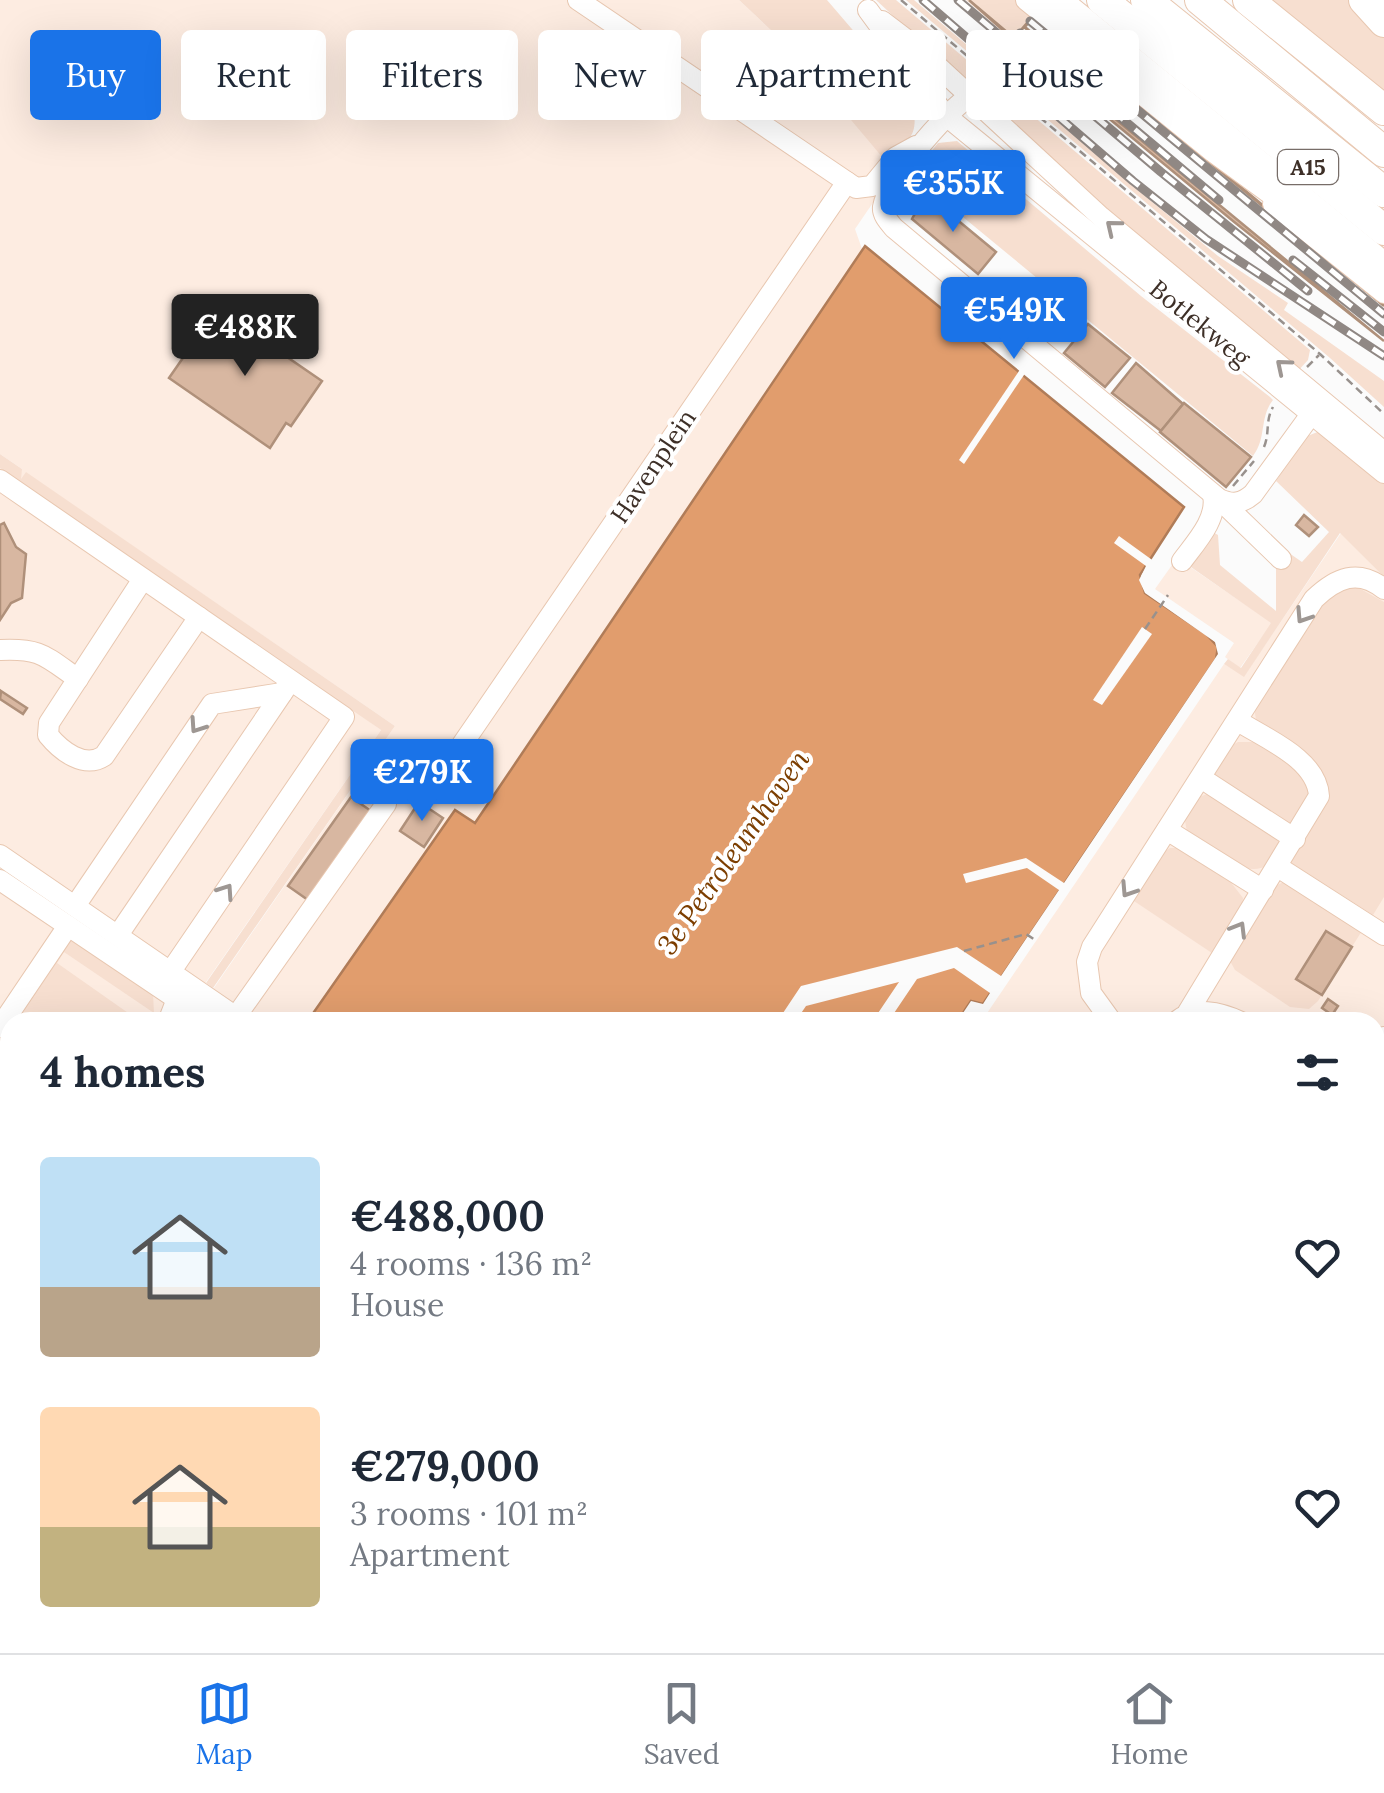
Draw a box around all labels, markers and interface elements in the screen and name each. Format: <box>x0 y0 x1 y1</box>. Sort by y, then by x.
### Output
chip: Buy <box>30 30 161 120</box>
chip: Rent <box>181 30 326 120</box>
chip: Filters <box>346 30 518 120</box>
chip: New <box>538 30 681 120</box>
chip: Apartment <box>701 30 946 120</box>
chip: House <box>966 30 1139 120</box>
pin: €355K <box>883 150 1023 235</box>
road number: A15 <box>1278 150 1338 184</box>
text: €355K <box>902 162 1004 203</box>
one-way arrow <box>1107 221 1125 239</box>
street label: Botlekweg <box>1143 273 1258 374</box>
pin: €549K <box>944 277 1084 362</box>
text: €549K <box>963 289 1065 330</box>
pin: €488K <box>175 294 315 379</box>
text: €488K <box>194 306 296 347</box>
one-way arrow <box>1276 360 1294 378</box>
street label: Havenplein <box>603 403 703 529</box>
one-way arrow <box>1296 605 1315 623</box>
one-way arrow <box>191 715 209 734</box>
pin: €279K <box>352 739 492 824</box>
water label: 3e Petroleumhaven <box>649 743 817 961</box>
text: €279K <box>372 751 472 792</box>
one-way arrow <box>1122 879 1141 897</box>
one-way arrow <box>214 883 232 902</box>
one-way arrow <box>1227 922 1246 940</box>
text: 4 homes <box>40 1045 205 1099</box>
icon: filters <box>1290 1045 1345 1100</box>
text: €488,000 <box>350 1189 545 1243</box>
icon: home <box>120 1197 240 1317</box>
icon: heart <box>1290 1230 1345 1285</box>
text: 4 rooms · 136 m² <box>350 1243 592 1284</box>
text: House <box>350 1284 444 1325</box>
text: €279,000 <box>350 1439 540 1493</box>
icon: home <box>120 1447 240 1567</box>
icon: heart <box>1290 1480 1345 1535</box>
text: 3 rooms · 101 m² <box>350 1493 588 1534</box>
text: Apartment <box>350 1534 510 1575</box>
tab: Map <box>196 1676 252 1772</box>
tab: Saved <box>644 1676 719 1772</box>
tab: Home <box>1111 1676 1188 1772</box>

